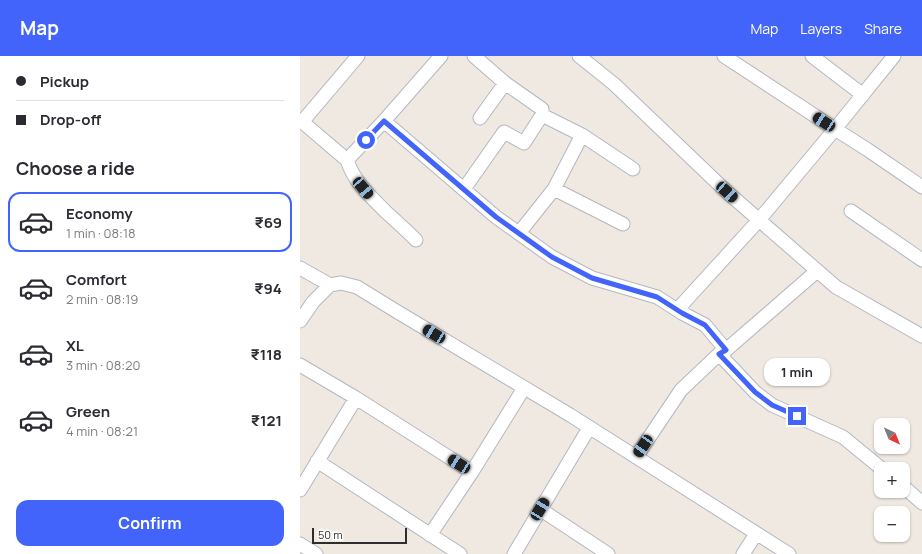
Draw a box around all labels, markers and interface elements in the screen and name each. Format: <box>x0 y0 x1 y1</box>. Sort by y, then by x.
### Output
text: Map <box>20 15 59 41</box>
text: Map <box>750 19 778 38</box>
text: Layers <box>800 19 842 38</box>
text: Share <box>864 19 902 38</box>
text: Pickup <box>40 71 89 92</box>
text: Drop-off <box>40 109 101 130</box>
car <box>811 110 837 134</box>
route start <box>357 131 375 149</box>
text: Choose a ride <box>16 156 135 180</box>
car <box>351 175 375 201</box>
car <box>714 180 740 204</box>
text: Economy <box>66 203 133 224</box>
icon: car <box>18 204 54 240</box>
text: ₹69 <box>254 212 282 233</box>
text: 1 min · 08:18 <box>66 224 136 242</box>
text: Comfort <box>66 269 127 290</box>
icon: car <box>18 270 54 306</box>
text: ₹94 <box>254 278 282 299</box>
text: 2 min · 08:19 <box>66 290 138 308</box>
car <box>421 323 447 345</box>
text: XL <box>66 335 84 356</box>
icon: car <box>18 336 54 372</box>
text: ₹118 <box>250 344 282 365</box>
text: 3 min · 08:20 <box>66 356 140 374</box>
callout: 1 min <box>764 358 830 386</box>
text: 1 min <box>781 363 813 381</box>
text: Green <box>66 401 110 422</box>
icon: car <box>18 402 54 438</box>
route end <box>788 407 806 425</box>
text: ₹121 <box>251 410 282 431</box>
north arrow <box>874 418 910 454</box>
map controls <box>874 418 910 542</box>
text: 4 min · 08:21 <box>66 422 138 440</box>
car <box>631 433 655 459</box>
car <box>446 453 472 475</box>
button: + <box>874 462 910 498</box>
car <box>529 496 551 522</box>
button: Confirm <box>16 500 284 546</box>
button: − <box>874 506 910 542</box>
scale bar <box>312 526 407 545</box>
text: 50 m <box>318 527 343 542</box>

